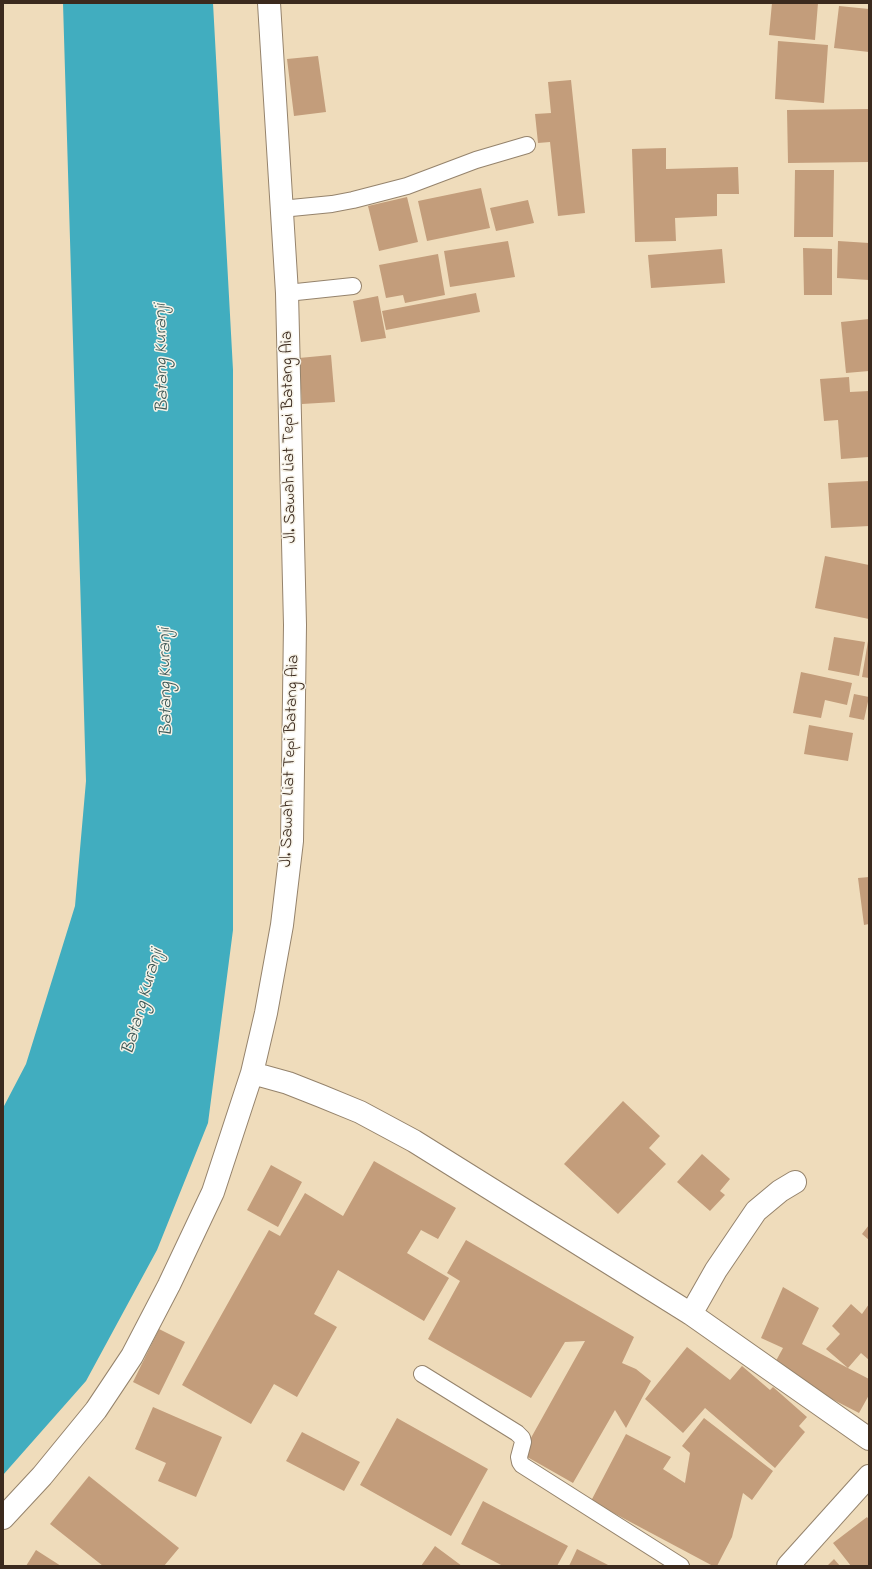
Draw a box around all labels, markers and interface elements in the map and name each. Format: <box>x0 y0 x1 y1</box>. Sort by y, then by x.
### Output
water label: Batang Kuranji <box>151 303 175 413</box>
street label: Jl. Sawah Liat Tepi Batang Aia <box>278 331 302 543</box>
water label: Batang Kuranji <box>155 627 179 737</box>
street label: Jl. Sawah Liat Tepi Batang Aia <box>277 654 305 868</box>
water label: Batang Kuranji <box>119 947 169 1057</box>

